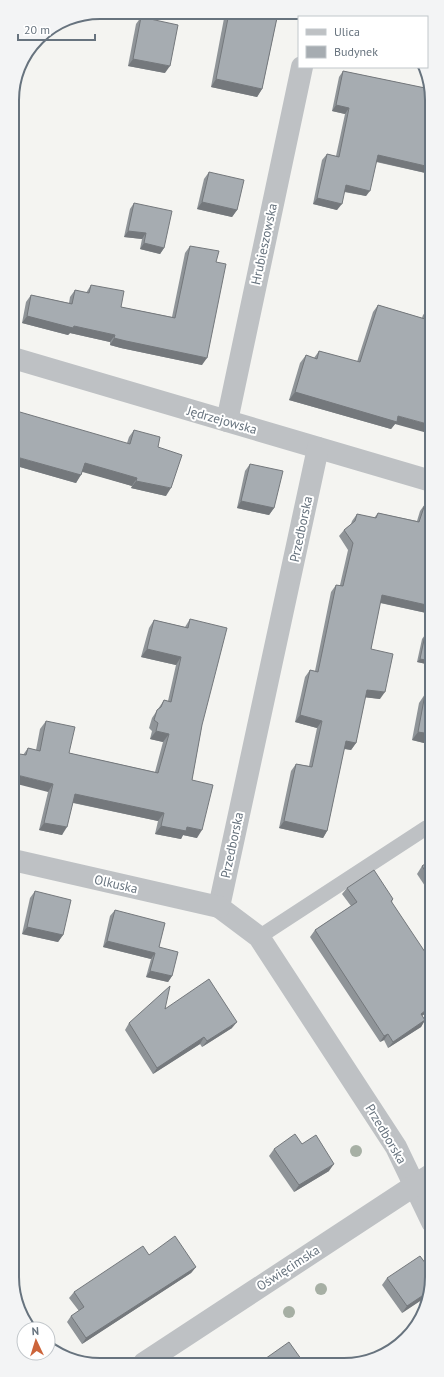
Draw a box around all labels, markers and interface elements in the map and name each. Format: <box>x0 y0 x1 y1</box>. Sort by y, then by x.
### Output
scale bar <box>18 16 95 42</box>
legend <box>298 16 428 68</box>
text: 20 m <box>24 22 50 37</box>
text: Ulica <box>334 24 360 39</box>
text: Budynek <box>334 44 378 59</box>
street label: Hrubieszowska <box>247 202 281 286</box>
street label: Jędrzejowska <box>184 402 259 438</box>
street label: Przedborska <box>286 494 316 564</box>
street label: Przedborska <box>217 810 247 880</box>
street label: Olkuska <box>93 871 139 897</box>
street label: Przedborska <box>361 1101 411 1167</box>
street label: Oświęcimska <box>253 1241 323 1295</box>
north arrow <box>16 1321 56 1361</box>
text: N <box>31 1324 39 1338</box>

